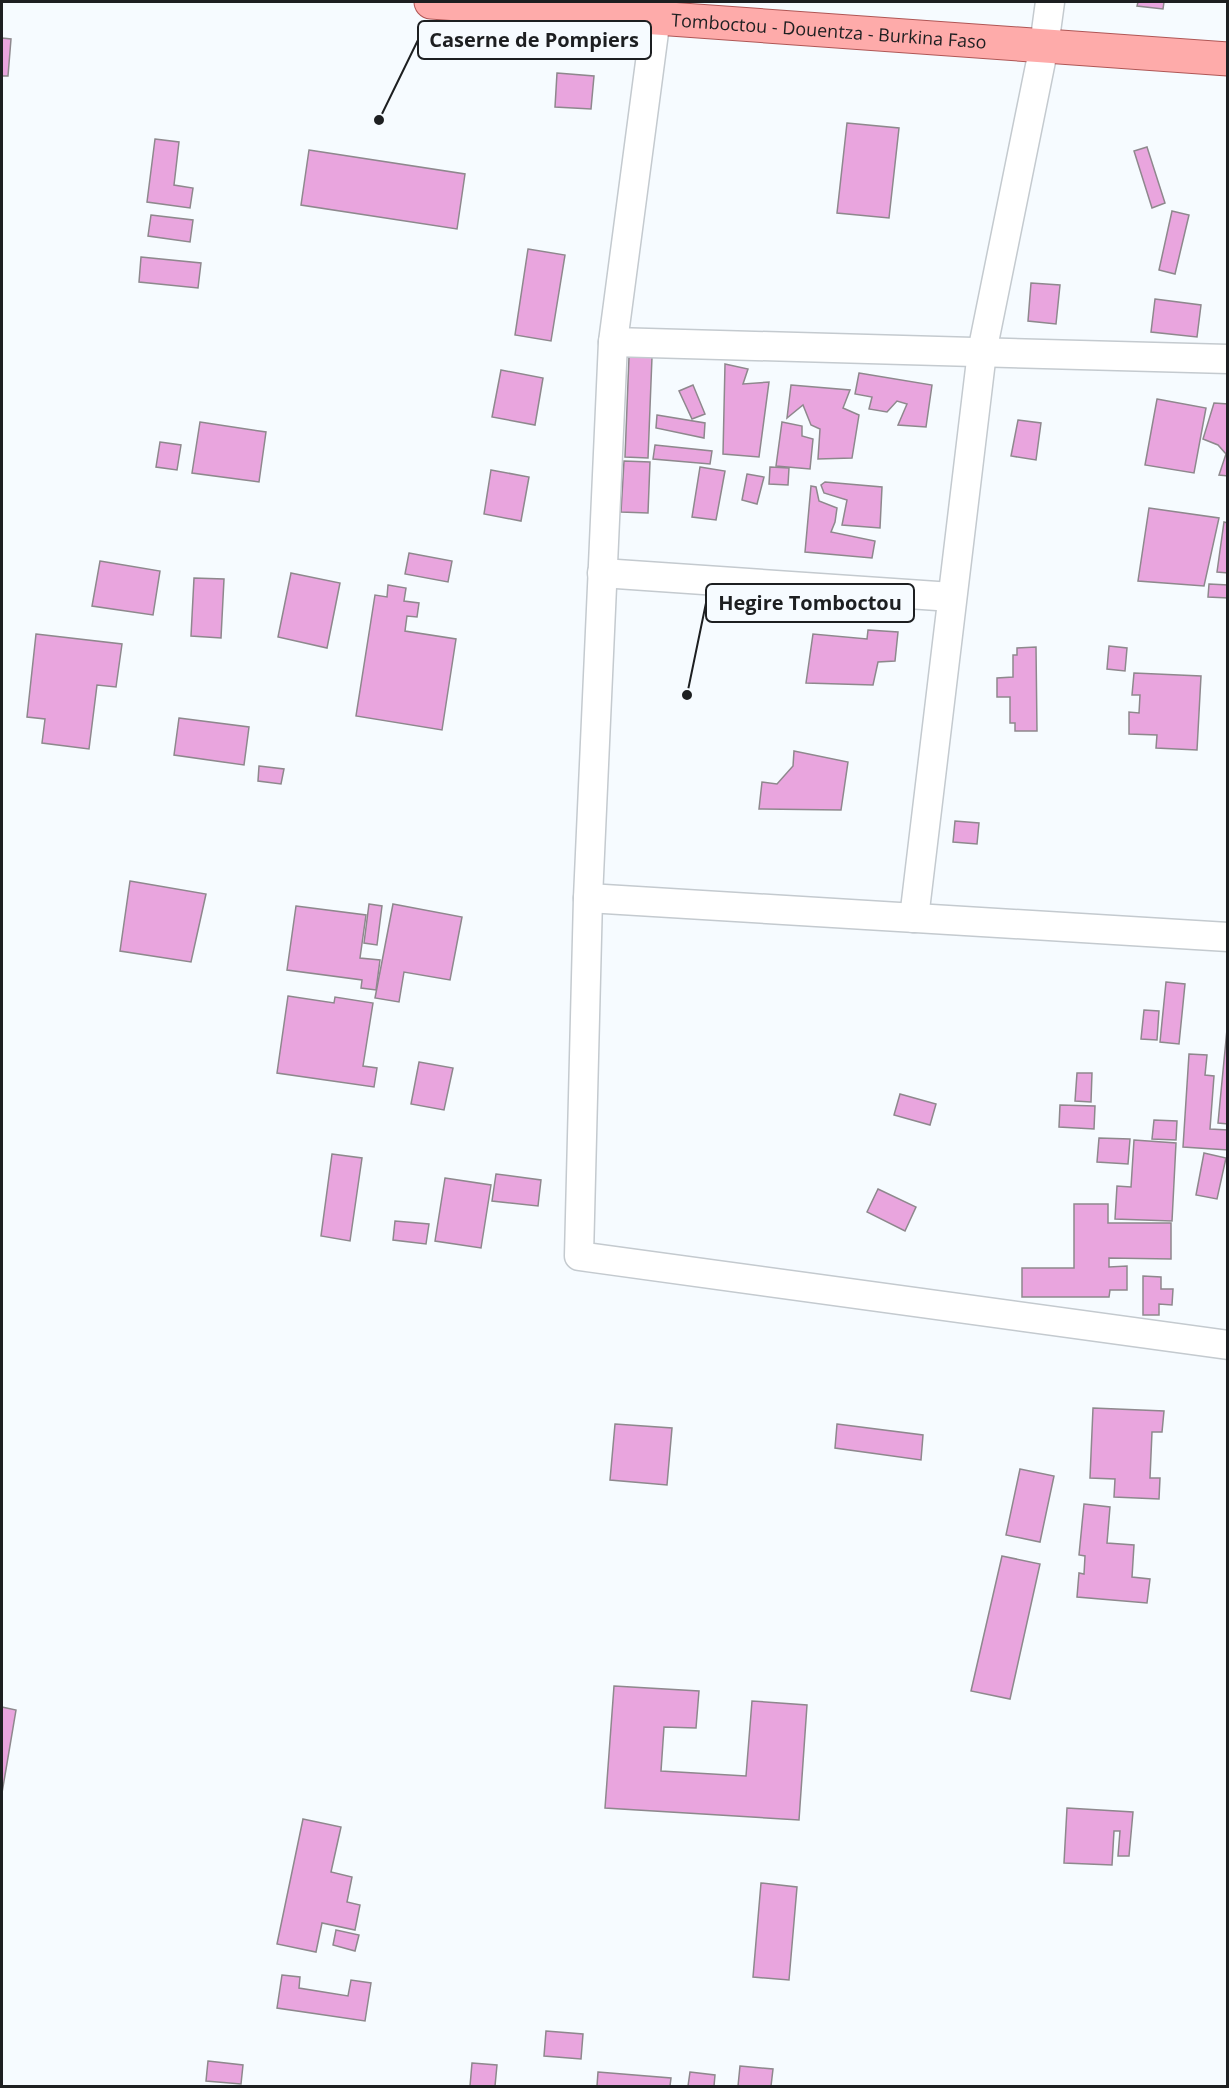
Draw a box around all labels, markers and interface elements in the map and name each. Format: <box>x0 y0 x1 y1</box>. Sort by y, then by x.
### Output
street label: Tomboctou - Douentza - Burkina Faso <box>671 7 987 54</box>
callout: Caserne de Pompiers <box>418 21 651 59</box>
text: Caserne de Pompiers <box>429 26 639 53</box>
callout: Hegire Tomboctou <box>706 584 914 622</box>
text: Hegire Tomboctou <box>718 589 902 616</box>

